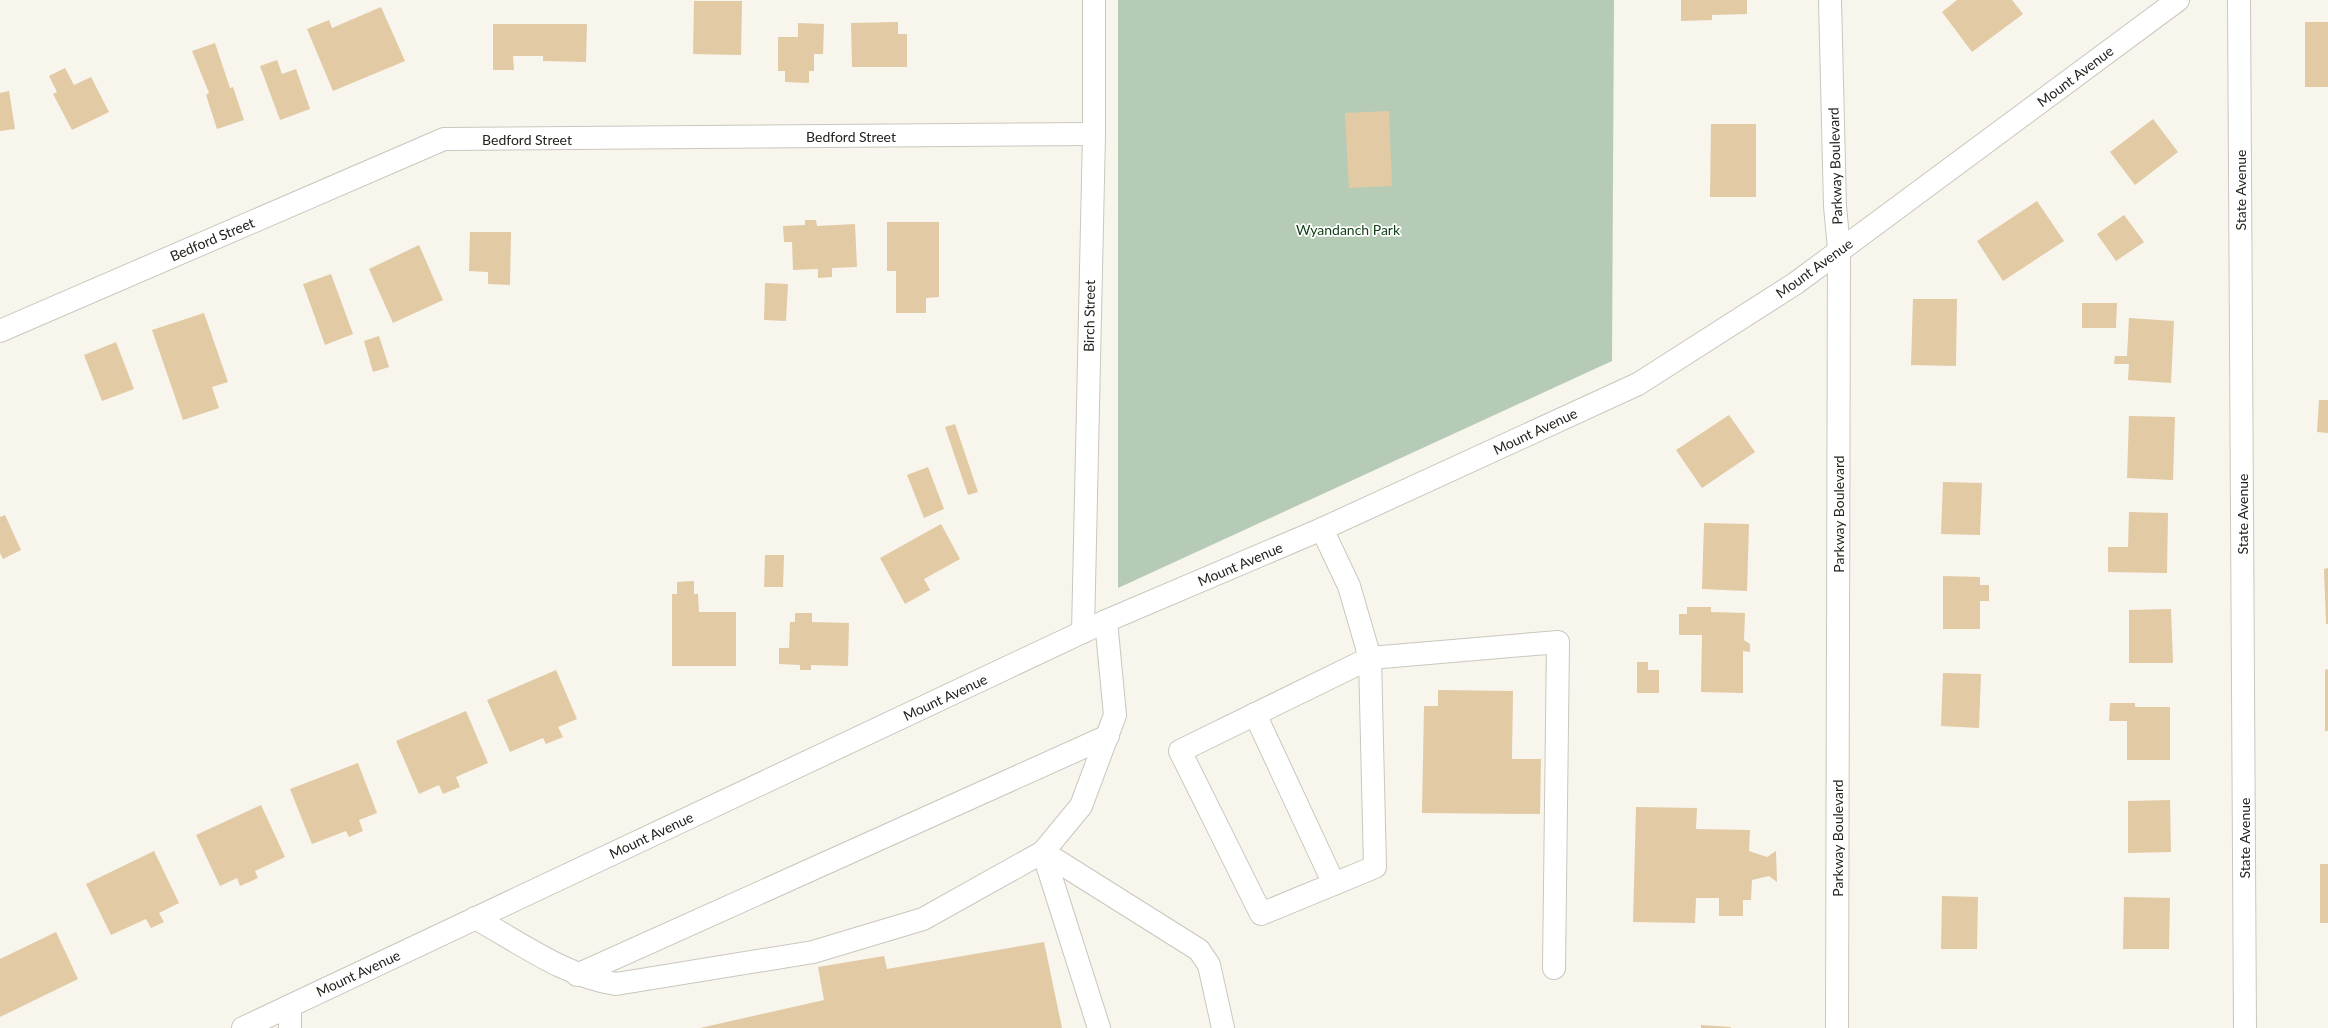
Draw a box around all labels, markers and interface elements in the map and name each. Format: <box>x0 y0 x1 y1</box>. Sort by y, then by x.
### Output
street label: Mount Avenue <box>2034 42 2116 110</box>
street label: Parkway Boulevard <box>1824 107 1846 225</box>
street label: Bedford Street <box>806 128 896 145</box>
street label: Bedford Street <box>482 131 572 148</box>
street label: State Avenue <box>2232 149 2249 231</box>
street label: Bedford Street <box>167 214 257 264</box>
park label: Wyandanch Park <box>1296 221 1401 238</box>
street label: Mount Avenue <box>1772 234 1856 302</box>
street label: Birch Street <box>1080 280 1098 352</box>
street label: Mount Avenue <box>1490 404 1580 458</box>
street label: Parkway Boulevard <box>1830 455 1847 573</box>
street label: State Avenue <box>2234 473 2251 555</box>
street label: Mount Avenue <box>1195 538 1285 590</box>
street label: Mount Avenue <box>900 670 990 724</box>
street label: Parkway Boulevard <box>1829 779 1846 897</box>
street label: State Avenue <box>2236 797 2253 879</box>
street label: Mount Avenue <box>606 808 696 862</box>
street label: Mount Avenue <box>313 946 403 1000</box>

